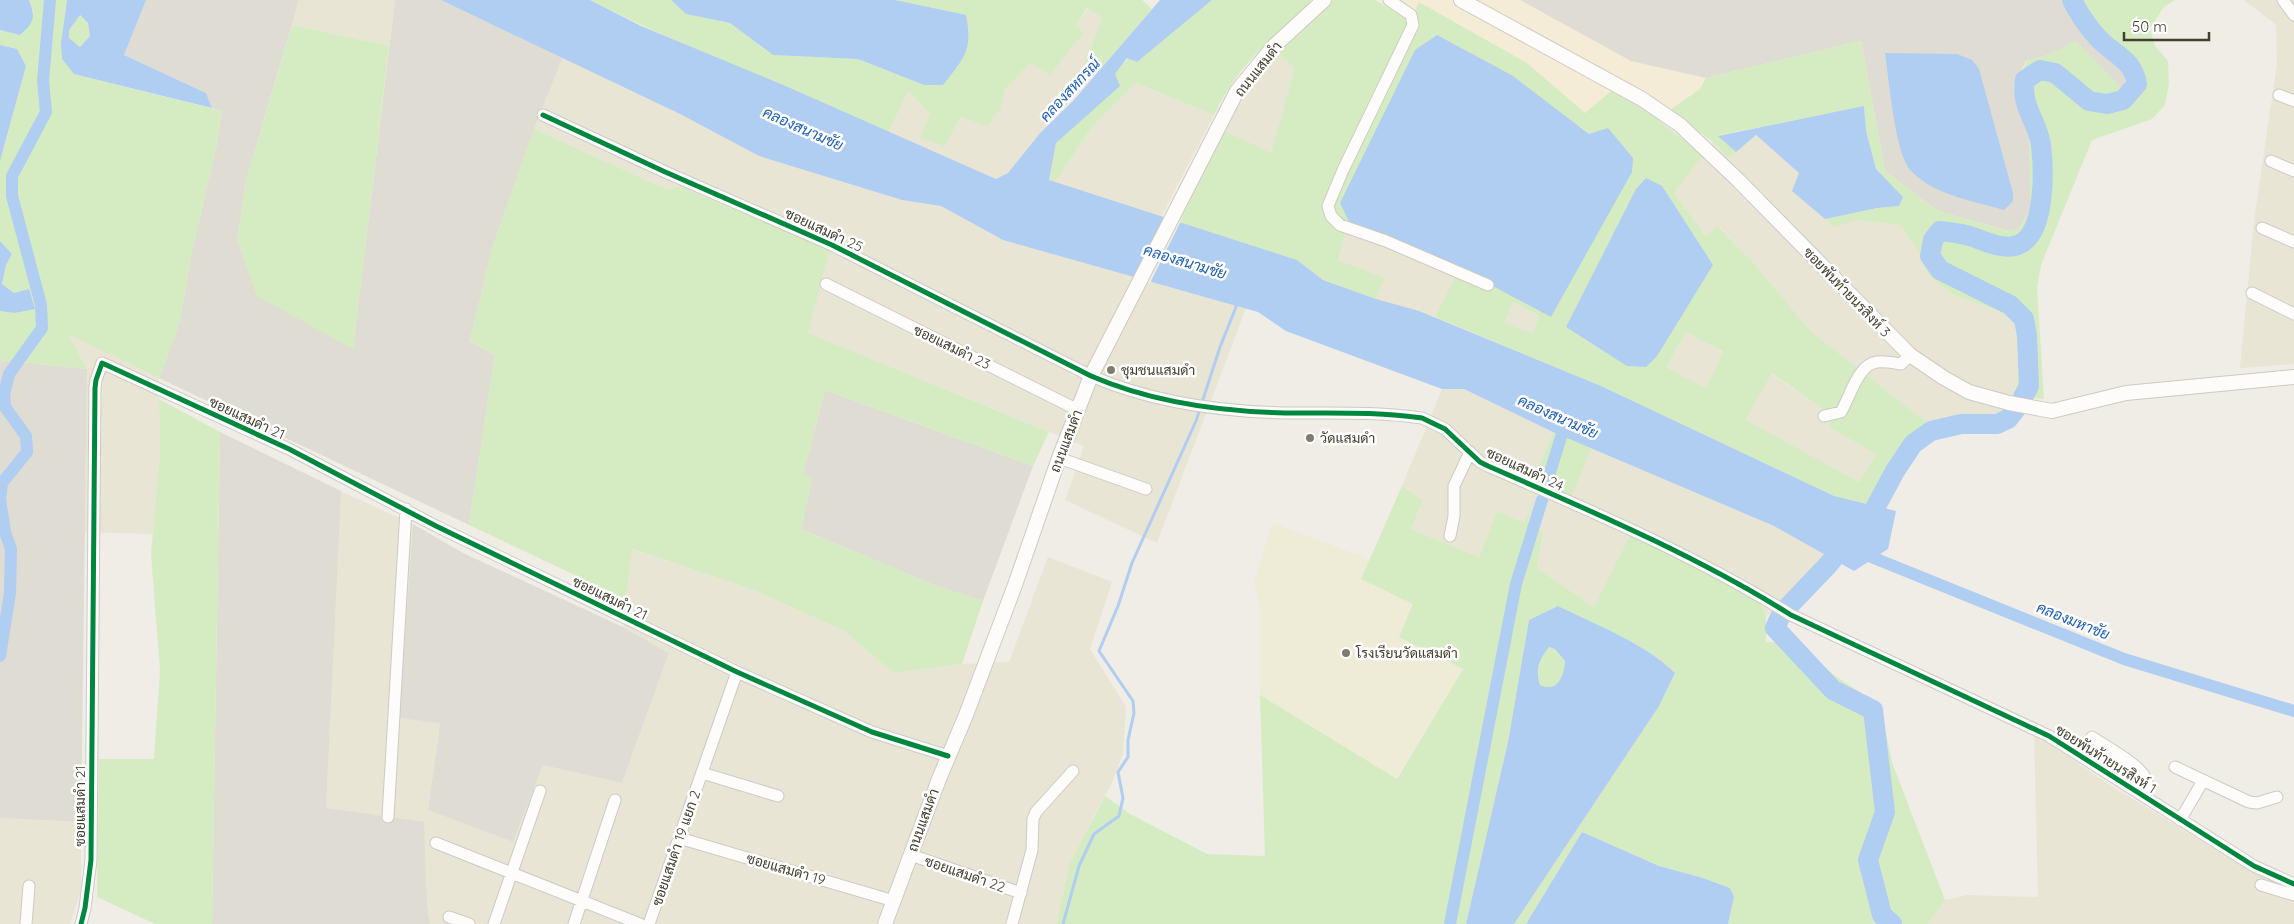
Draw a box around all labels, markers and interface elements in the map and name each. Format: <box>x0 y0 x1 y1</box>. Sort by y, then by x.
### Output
scale bar <box>2124 10 2209 42</box>
text: 50 m <box>2132 17 2167 36</box>
street label: ถนนแสมดำ <box>1230 38 1286 100</box>
water label: คลองสหกรณ์ <box>1035 52 1105 125</box>
water label: คลองสนามชัย <box>760 102 847 155</box>
street label: ซอยแสมดำ 25 <box>782 204 866 256</box>
water label: คลองสนามชัย <box>1141 240 1229 283</box>
street label: ซอยพันท้ายนรสิงห์ 3 <box>1800 243 1894 341</box>
street label: ซอยแสมดำ 23 <box>910 321 994 373</box>
place label: ชุมชนแสมดำ <box>1121 361 1195 380</box>
marker: ชุมชนแสมดำ <box>1105 364 1117 376</box>
water label: คลองสนามชัย <box>1515 390 1602 443</box>
street label: ซอยแสมดำ 21 <box>206 393 288 443</box>
street label: ถนนแสมดำ <box>1046 407 1086 475</box>
place label: วัดแสมดำ <box>1320 429 1375 447</box>
marker: วัดแสมดำ <box>1304 432 1316 444</box>
street label: ซอยแสมดำ 24 <box>1483 443 1567 495</box>
street label: ซอยแสมดำ 21 <box>569 572 651 624</box>
water label: คลองมหาชัย <box>2034 597 2113 644</box>
place label: โรงเรียนวัดแสมดำ <box>1355 644 1458 662</box>
marker: โรงเรียนวัดแสมดำ <box>1340 647 1352 659</box>
street label: ซอยพันท้ายนรสิงห์ 1 <box>2052 721 2160 797</box>
street label: ซอยแสมดำ 21 <box>71 765 89 847</box>
street label: ถนนแสมดำ <box>903 786 943 854</box>
street label: ซอยแสมดำ 19 แยก 2 <box>648 788 704 908</box>
street label: ซอยแสมดำ 19 <box>744 849 828 889</box>
street label: ซอยแสมดำ 22 <box>922 852 1008 896</box>

